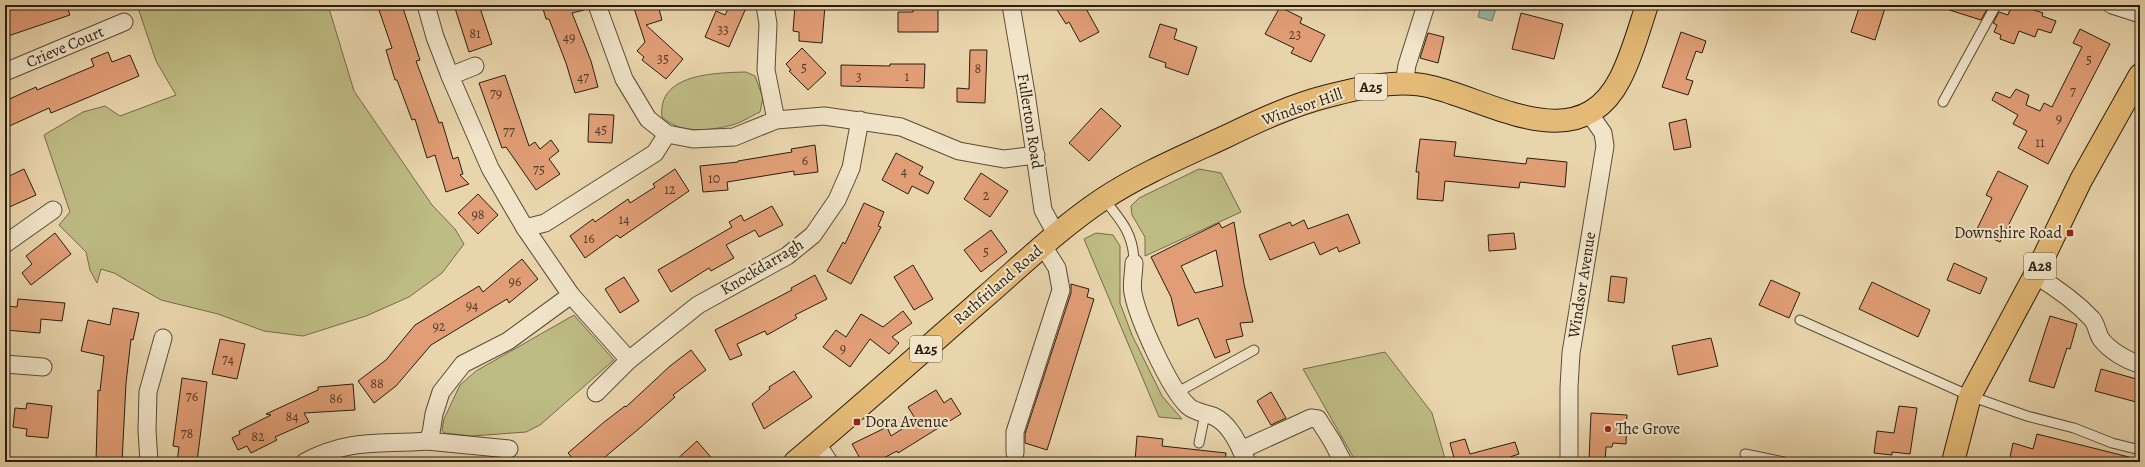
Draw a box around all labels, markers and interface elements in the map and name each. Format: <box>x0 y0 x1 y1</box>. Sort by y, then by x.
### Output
house number: 33 <box>717 20 729 39</box>
street label: Crieve Court <box>23 21 107 73</box>
house number: 81 <box>469 24 481 43</box>
house number: 23 <box>1289 25 1301 44</box>
house number: 49 <box>563 28 575 47</box>
house number: 35 <box>657 49 669 68</box>
house number: 5 <box>2086 50 2092 69</box>
house number: 5 <box>801 58 807 77</box>
house number: 8 <box>975 59 982 78</box>
house number: 3 <box>856 67 862 86</box>
house number: 1 <box>905 67 910 86</box>
house number: 47 <box>577 68 589 87</box>
street label: Fullerton Road <box>1012 72 1048 171</box>
road number: A25 <box>1355 74 1387 100</box>
house number: 7 <box>2070 82 2076 101</box>
street label: Windsor Hill <box>1258 83 1345 131</box>
house number: 79 <box>490 84 502 103</box>
house number: 9 <box>2056 109 2062 128</box>
house number: 45 <box>595 120 607 139</box>
house number: 77 <box>503 122 515 141</box>
house number: 11 <box>2035 133 2045 152</box>
house number: 6 <box>802 151 808 170</box>
house number: 75 <box>533 160 545 179</box>
house number: 4 <box>901 162 907 181</box>
house number: 10 <box>708 169 720 188</box>
house number: 12 <box>664 180 676 199</box>
house number: 2 <box>983 186 990 205</box>
house number: 98 <box>471 205 485 224</box>
house number: 14 <box>618 210 630 229</box>
place label: Downshire Road <box>1954 222 2062 244</box>
marker: Downshire Road <box>2065 228 2075 238</box>
house number: 16 <box>583 229 595 248</box>
street label: Windsor Avenue <box>1563 230 1601 341</box>
street label: Knockdarragh <box>716 233 808 300</box>
street label: Rathfriland Road <box>949 240 1048 330</box>
house number: 5 <box>983 242 989 261</box>
road number: A28 <box>2024 253 2056 279</box>
house number: 96 <box>509 272 521 291</box>
house number: 94 <box>466 296 478 315</box>
house number: 92 <box>432 317 446 336</box>
road number: A25 <box>910 336 942 362</box>
house number: 9 <box>840 339 846 358</box>
house number: 74 <box>222 350 234 369</box>
house number: 88 <box>370 374 384 393</box>
house number: 76 <box>186 387 198 406</box>
house number: 86 <box>329 389 343 408</box>
house number: 84 <box>285 407 299 426</box>
place label: Dora Avenue <box>865 411 948 433</box>
marker: Dora Avenue <box>852 417 862 427</box>
place label: The Grove <box>1616 418 1680 440</box>
house number: 78 <box>181 424 194 443</box>
marker: The Grove <box>1603 424 1613 434</box>
house number: 82 <box>251 427 265 446</box>

